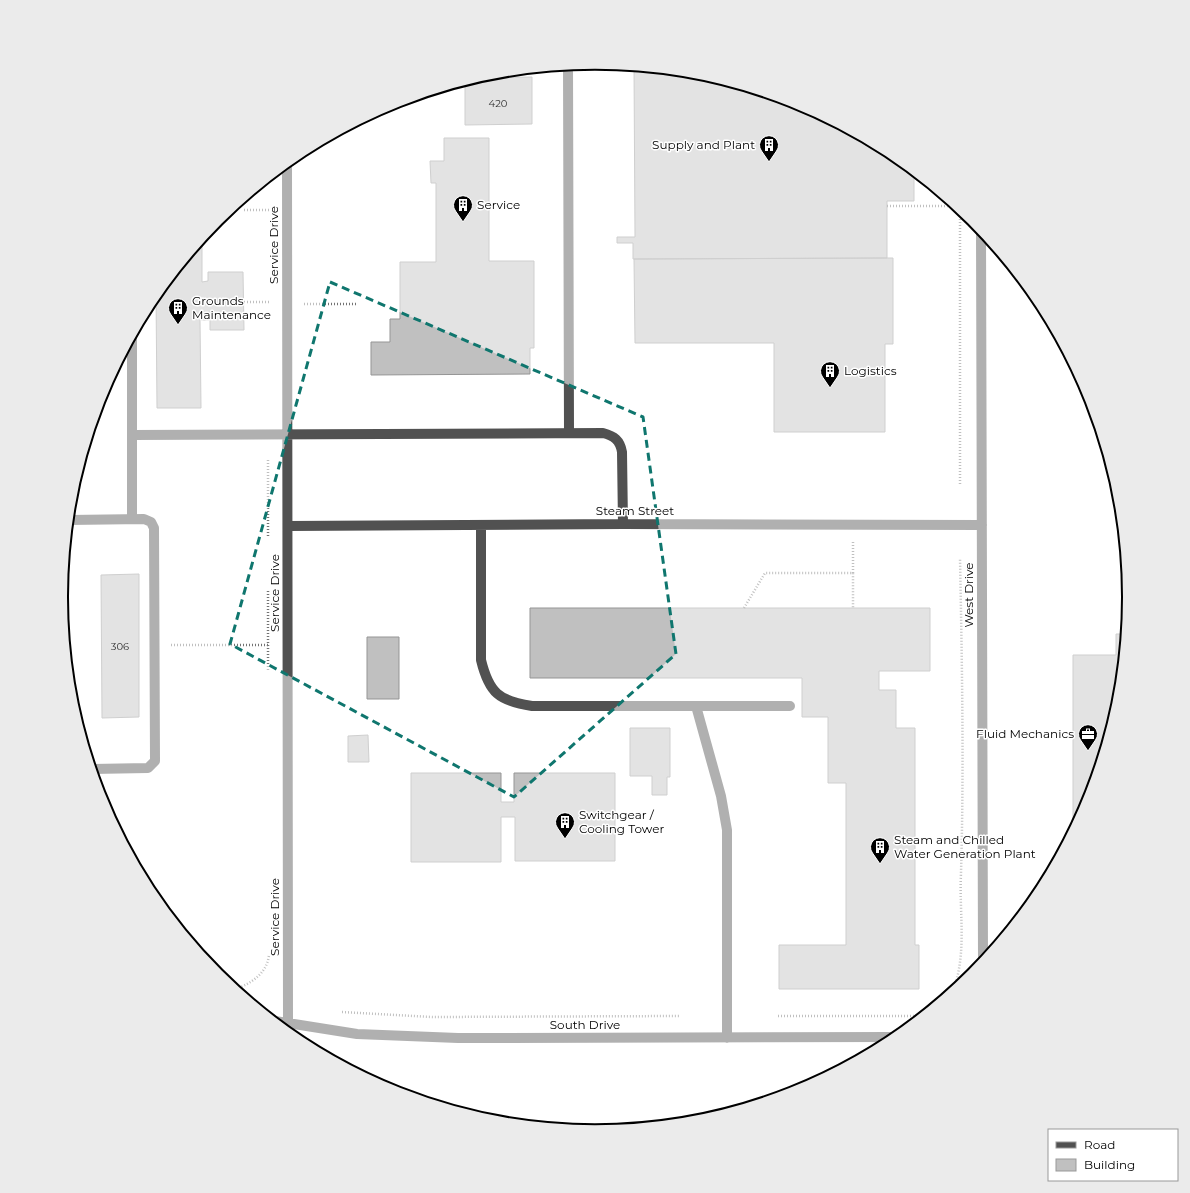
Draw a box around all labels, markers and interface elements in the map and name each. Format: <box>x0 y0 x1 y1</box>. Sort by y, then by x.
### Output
house number: 420 <box>489 97 508 110</box>
building icon: Supply and Plant <box>758 134 780 162</box>
place label: Supply and Plant <box>652 137 755 152</box>
building icon: Service <box>452 194 474 222</box>
place label: Service <box>477 197 520 212</box>
street label: Service Drive <box>266 206 281 284</box>
place label: Grounds Maintenance <box>192 293 271 322</box>
building icon: Grounds Maintenance <box>167 297 189 325</box>
building icon: Logistics <box>819 360 841 388</box>
place label: Logistics <box>844 363 897 378</box>
street label: Steam Street <box>596 503 674 518</box>
street label: Service Drive <box>267 554 282 632</box>
street label: West Drive <box>961 562 976 628</box>
house number: 306 <box>111 640 129 653</box>
office icon: Fluid Mechanics <box>1077 723 1099 751</box>
place label: Fluid Mechanics <box>976 726 1074 741</box>
place label: Switchgear / Cooling Tower <box>579 807 664 836</box>
building icon: Switchgear / Cooling Tower <box>554 811 576 839</box>
place label: Steam and Chilled Water Generation Plant <box>894 832 1036 861</box>
building icon: Steam and Chilled Water Generation Plant <box>869 836 891 864</box>
street label: Service Drive <box>267 878 282 956</box>
street label: South Drive <box>550 1017 620 1032</box>
legend <box>1048 1129 1178 1181</box>
text: Road <box>1084 1137 1115 1152</box>
text: Building <box>1084 1157 1135 1172</box>

